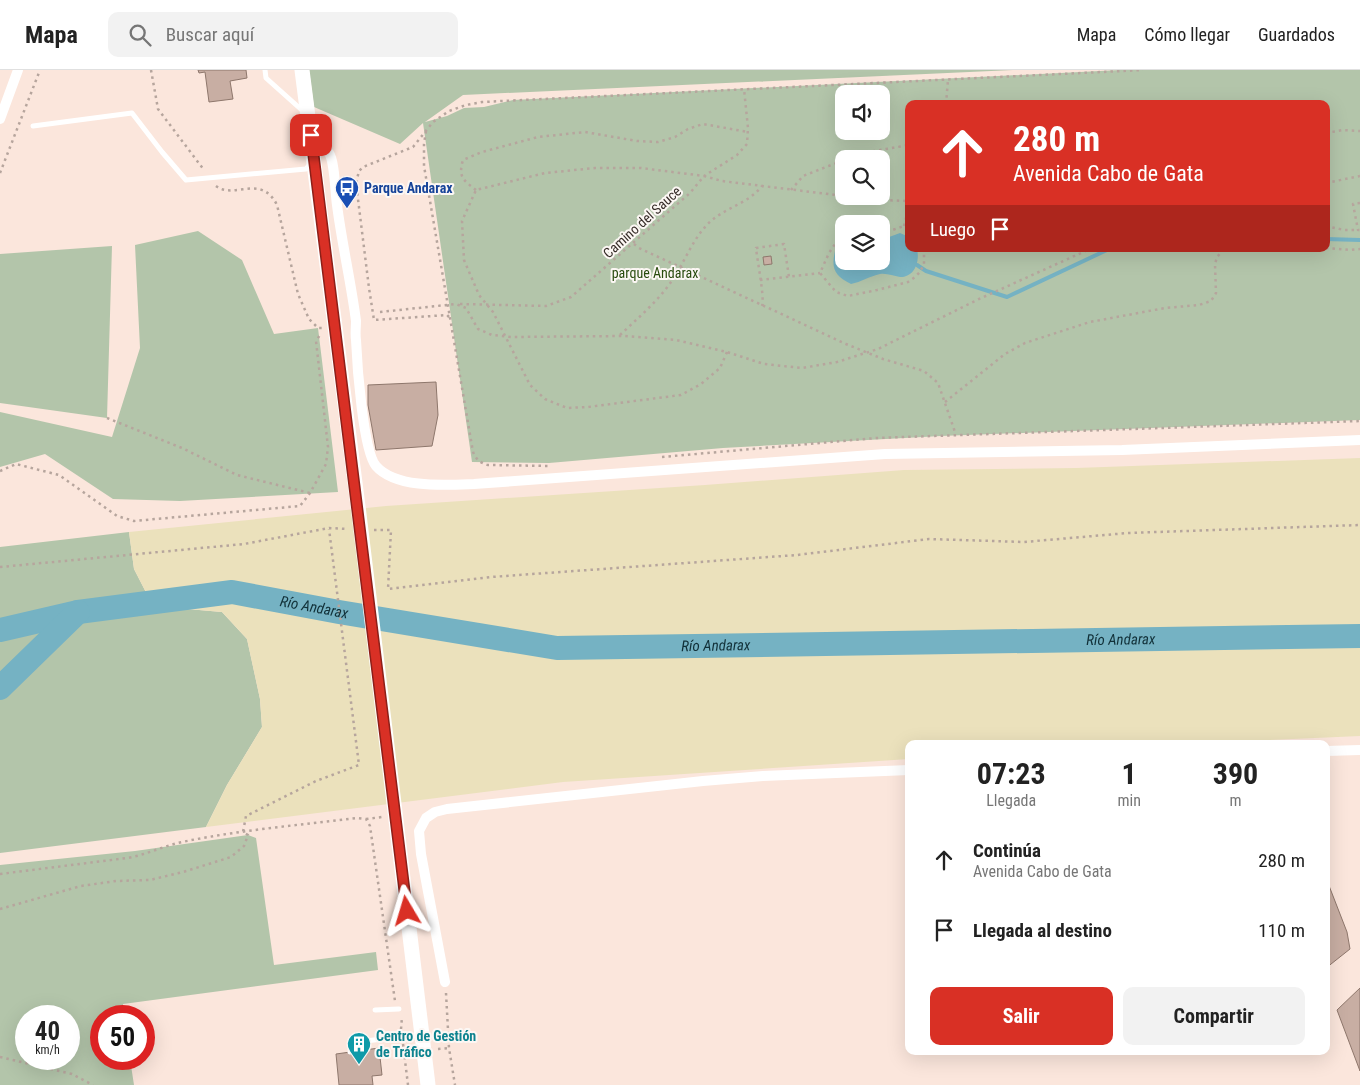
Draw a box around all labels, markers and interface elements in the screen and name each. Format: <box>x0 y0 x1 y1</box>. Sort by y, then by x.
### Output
search box <box>108 12 458 57</box>
text: Mapa <box>25 21 78 49</box>
icon: search <box>126 21 154 49</box>
text: Buscar aquí <box>166 23 254 46</box>
text: Mapa <box>1077 24 1116 45</box>
text: Cómo llegar <box>1144 24 1230 45</box>
text: Guardados <box>1258 24 1335 45</box>
map controls <box>835 85 890 270</box>
button: sound <box>835 85 890 140</box>
pin <box>290 114 332 156</box>
text: 280 m <box>1013 119 1100 160</box>
icon: ahead <box>930 120 995 185</box>
icon: arrive <box>297 121 325 149</box>
button: search <box>835 150 890 205</box>
text: Avenida Cabo de Gata <box>1013 161 1204 186</box>
bus stop icon: Parque Andarax <box>334 175 360 209</box>
place label: Parque Andarax <box>364 180 453 196</box>
street label: Camino del Sauce <box>600 183 685 261</box>
button: layers <box>835 215 890 270</box>
icon: arrive <box>986 215 1014 243</box>
text: Luego <box>930 218 976 241</box>
park label: parque Andarax <box>612 265 698 281</box>
water label: Río Andarax <box>279 592 350 623</box>
water label: Río Andarax <box>1086 630 1156 649</box>
water label: Río Andarax <box>681 636 751 655</box>
text: 07:23 <box>977 756 1046 791</box>
text: 1 <box>1122 756 1137 791</box>
text: 390 <box>1213 756 1258 791</box>
text: Llegada <box>986 791 1036 810</box>
text: min <box>1117 791 1141 810</box>
text: m <box>1229 791 1241 810</box>
text: Continúa <box>973 839 1041 862</box>
icon: ahead <box>930 846 958 874</box>
text: 280 m <box>1258 849 1305 872</box>
text: Avenida Cabo de Gata <box>973 862 1112 881</box>
position arrow <box>380 884 432 936</box>
icon: arrive <box>930 916 958 944</box>
text: Llegada al destino <box>973 919 1112 942</box>
text: 110 m <box>1258 919 1305 942</box>
button: Salir <box>930 987 1113 1045</box>
button: Compartir <box>1123 987 1305 1045</box>
speed limit sign: 50 <box>90 1005 155 1070</box>
text: 40 <box>35 1017 60 1046</box>
place label: Centro de Gestión de Tráfico <box>376 1028 476 1060</box>
building icon: Centro de Gestión de Tráfico <box>346 1031 372 1065</box>
text: km/h <box>35 1043 60 1057</box>

